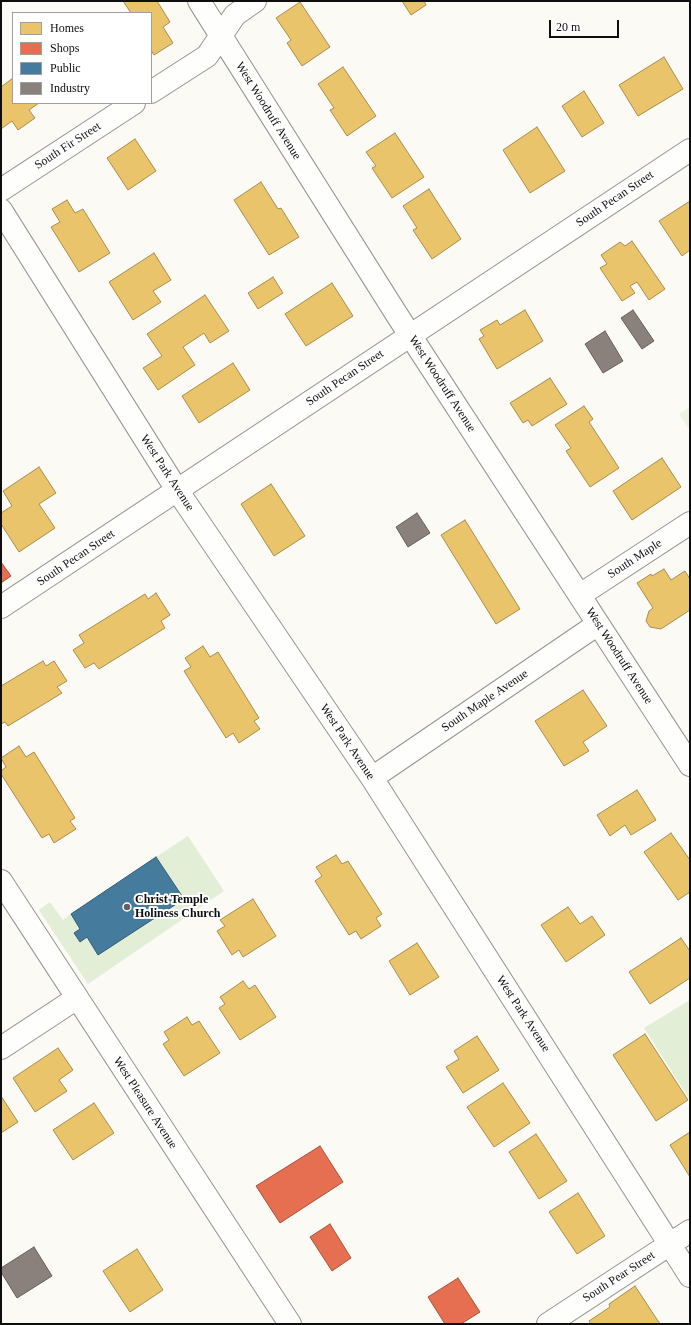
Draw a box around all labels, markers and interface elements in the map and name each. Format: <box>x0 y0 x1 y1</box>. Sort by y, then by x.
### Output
legend <box>12 12 152 104</box>
scale bar <box>551 12 621 38</box>
text: 20 m <box>556 20 580 34</box>
text: Homes <box>50 21 84 35</box>
text: Shops <box>50 41 79 55</box>
street label: West Woodruff Avenue <box>232 60 304 162</box>
text: Public <box>50 61 81 75</box>
text: Industry <box>50 81 90 95</box>
street label: South Fir Street <box>32 119 104 173</box>
street label: South Pecan Street <box>573 168 657 230</box>
street label: West Woodruff Avenue <box>405 333 479 435</box>
street label: South Pecan Street <box>303 347 387 409</box>
street label: West Park Avenue <box>137 432 197 514</box>
street label: South Pecan Street <box>34 527 118 589</box>
street label: South Maple <box>605 536 665 582</box>
street label: West Woodruff Avenue <box>582 605 656 707</box>
street label: South Maple Avenue <box>439 667 531 735</box>
street label: West Park Avenue <box>316 701 378 783</box>
place label: Christ Temple Holiness Church <box>135 893 220 921</box>
marker: Christ Temple Holiness Church <box>122 902 132 912</box>
street label: West Park Avenue <box>493 973 553 1055</box>
street label: West Pleasure Avenue <box>110 1054 180 1152</box>
street label: South Pear Street <box>580 1248 658 1306</box>

